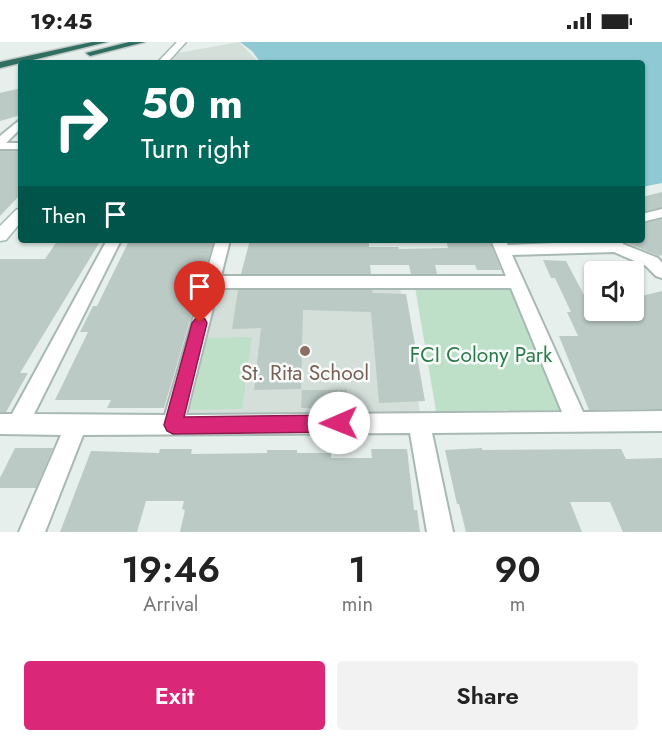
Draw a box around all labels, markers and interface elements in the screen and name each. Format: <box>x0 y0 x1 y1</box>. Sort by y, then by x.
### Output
text: 19:45 <box>30 5 93 37</box>
text: 50 m <box>141 73 243 134</box>
icon: right <box>42 84 120 162</box>
text: Turn right <box>141 129 249 168</box>
icon: arrive <box>99 198 132 231</box>
text: Then <box>42 199 87 231</box>
pin <box>174 261 225 323</box>
map controls <box>584 261 644 321</box>
button: sound <box>584 261 644 321</box>
icon: arrive <box>183 270 216 303</box>
park label: FCI Colony Park <box>410 340 553 370</box>
marker: St. Rita School <box>298 344 312 358</box>
place label: St. Rita School <box>241 358 369 388</box>
position arrow <box>307 391 371 455</box>
text: 19:46 <box>121 543 220 595</box>
text: 1 <box>349 543 366 595</box>
text: 90 <box>494 543 541 595</box>
text: Arrival <box>143 590 198 619</box>
text: min <box>342 590 373 619</box>
text: m <box>510 590 525 619</box>
button: Exit <box>24 661 325 730</box>
button: Share <box>337 661 638 730</box>

